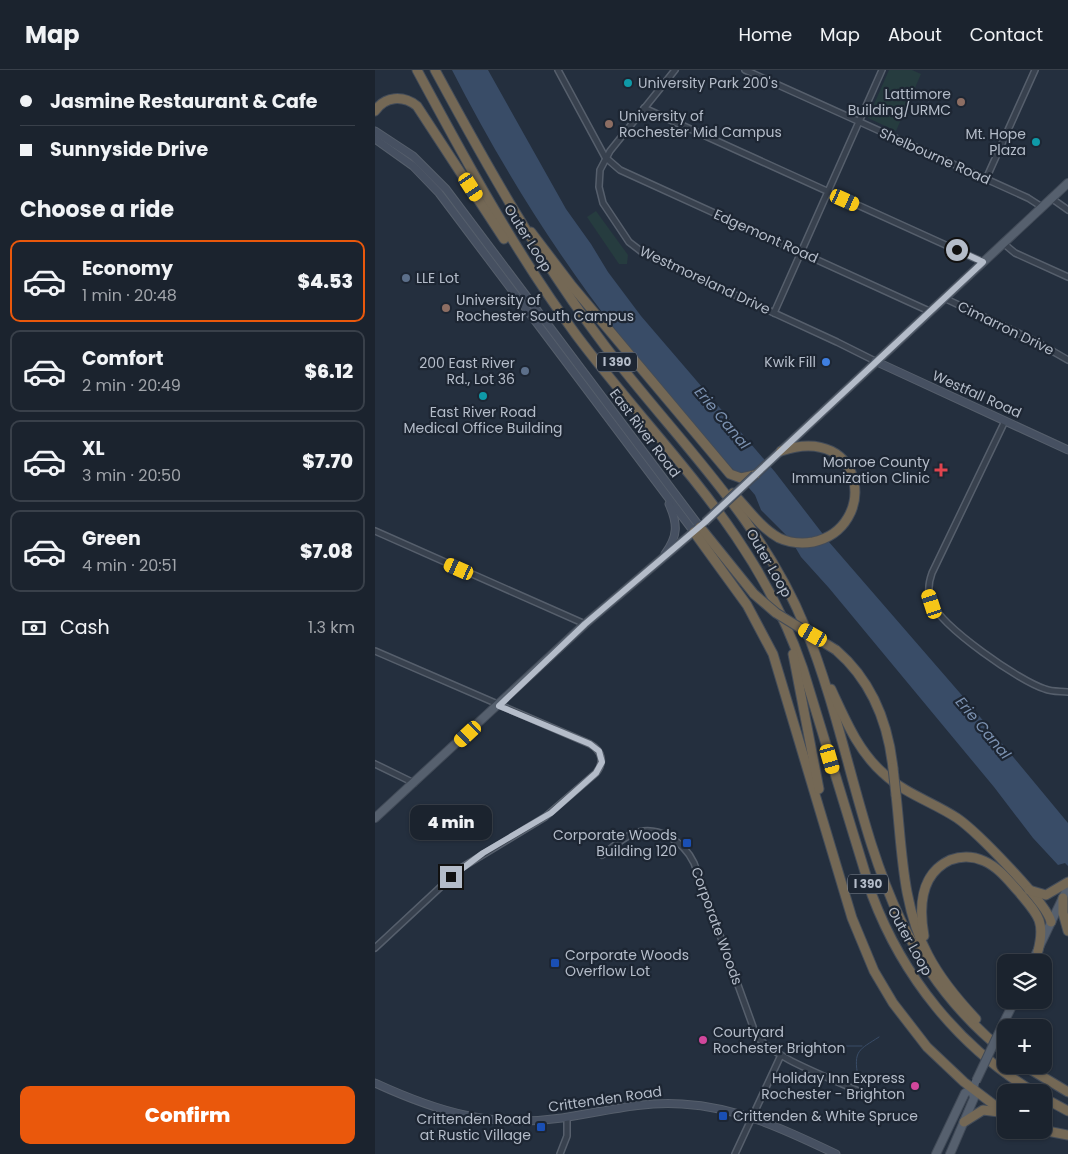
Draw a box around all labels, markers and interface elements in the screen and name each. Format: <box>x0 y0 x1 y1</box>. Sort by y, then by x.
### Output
text: Map <box>25 18 80 51</box>
text: Home <box>738 22 792 47</box>
text: Map <box>820 22 860 47</box>
text: About <box>888 22 942 47</box>
text: Contact <box>970 22 1043 47</box>
place label: University Park 200's <box>638 73 778 93</box>
marker: University Park 200's <box>622 77 634 89</box>
place label: Lattimore Building/URMC <box>848 84 951 120</box>
text: Jasmine Restaurant & Cafe <box>50 88 318 115</box>
marker: Lattimore Building/URMC <box>955 96 967 108</box>
place label: University of Rochester Mid Campus <box>619 106 782 142</box>
marker: University of Rochester Mid Campus <box>603 118 615 130</box>
street label: Shelbourne Road <box>876 123 994 189</box>
place label: Mt. Hope Plaza <box>965 124 1026 160</box>
text: Sunnyside Drive <box>50 136 208 163</box>
marker: Mt. Hope Plaza <box>1030 136 1042 148</box>
car <box>456 170 485 204</box>
car <box>828 187 861 213</box>
text: Choose a ride <box>20 194 174 225</box>
street label: Outer Loop <box>499 200 557 276</box>
street label: Edgemont Road <box>711 204 821 268</box>
route start <box>946 239 968 261</box>
street label: Westmoreland Drive <box>636 241 774 319</box>
text: Economy <box>82 255 173 282</box>
icon: car <box>22 259 67 304</box>
text: $4.53 <box>298 268 353 295</box>
place label: LLE Lot <box>416 268 459 288</box>
marker: LLE Lot <box>400 272 412 284</box>
text: 1 min · 20:48 <box>82 284 177 307</box>
place label: University of Rochester South Campus <box>456 290 634 326</box>
street label: Cimarron Drive <box>954 296 1058 360</box>
marker: University of Rochester South Campus <box>440 302 452 314</box>
text: Comfort <box>82 345 164 372</box>
icon: car <box>22 349 67 394</box>
road number: I 390 <box>597 352 637 372</box>
place label: Kwik Fill <box>764 352 816 372</box>
place label: 200 East River Rd., Lot 36 <box>419 353 515 389</box>
marker: Kwik Fill <box>820 356 832 368</box>
text: $6.12 <box>304 358 353 385</box>
marker: 200 East River Rd., Lot 36 <box>519 365 531 377</box>
street label: Westfall Road <box>929 365 1025 423</box>
text: 2 min · 20:49 <box>82 374 181 397</box>
water label: Erie Canal <box>690 382 755 454</box>
street label: East River Road <box>605 384 685 482</box>
marker: East River Road Medical Office Building <box>477 390 489 402</box>
place label: East River Road Medical Office Building <box>403 402 563 438</box>
text: XL <box>82 435 105 462</box>
icon: car <box>22 439 67 484</box>
text: $7.70 <box>302 448 353 475</box>
place label: Monroe County Immunization Clinic <box>792 452 930 488</box>
marker: Monroe County Immunization Clinic <box>934 463 948 477</box>
text: 3 min · 20:50 <box>82 464 181 487</box>
text: Green <box>82 525 141 552</box>
street label: Outer Loop <box>741 525 797 601</box>
icon: car <box>22 529 67 574</box>
text: $7.08 <box>300 538 353 565</box>
text: 4 min · 20:51 <box>82 554 177 577</box>
car <box>442 556 475 582</box>
car <box>920 587 943 621</box>
icon: cash <box>20 614 48 642</box>
text: Cash <box>60 614 110 641</box>
text: 1.3 km <box>308 616 355 639</box>
car <box>796 621 829 649</box>
water label: Erie Canal <box>951 692 1016 764</box>
car <box>451 718 484 750</box>
car <box>818 743 841 775</box>
callout: 4 min <box>410 804 492 840</box>
text: 4 min <box>427 811 475 834</box>
place label: Corporate Woods Building 120 <box>553 825 677 861</box>
marker: Corporate Woods Building 120 <box>681 837 693 849</box>
street label: Corporate Woods <box>686 864 748 988</box>
route end <box>440 866 462 888</box>
road number: I 390 <box>848 874 888 894</box>
street label: Outer Loop <box>883 903 937 979</box>
place label: Corporate Woods Overflow Lot <box>565 945 689 981</box>
map controls <box>997 954 1052 1139</box>
button: layers <box>997 954 1052 1009</box>
marker: Corporate Woods Overflow Lot <box>549 957 561 969</box>
button: + <box>997 1019 1052 1074</box>
place label: Courtyard Rochester Brighton <box>713 1022 845 1058</box>
marker: Courtyard Rochester Brighton <box>697 1034 709 1046</box>
place label: Holiday Inn Express Rochester - Brighton <box>761 1068 905 1104</box>
marker: Holiday Inn Express Rochester - Brighton <box>909 1080 921 1092</box>
street label: Crittenden Road <box>547 1081 663 1117</box>
button: − <box>997 1084 1052 1139</box>
button: Confirm <box>20 1086 355 1144</box>
place label: Crittenden & White Spruce <box>733 1106 918 1126</box>
place label: Crittenden Road at Rustic Village <box>416 1109 531 1145</box>
marker: Crittenden & White Spruce <box>717 1110 729 1122</box>
marker: Crittenden Road at Rustic Village <box>535 1121 547 1133</box>

